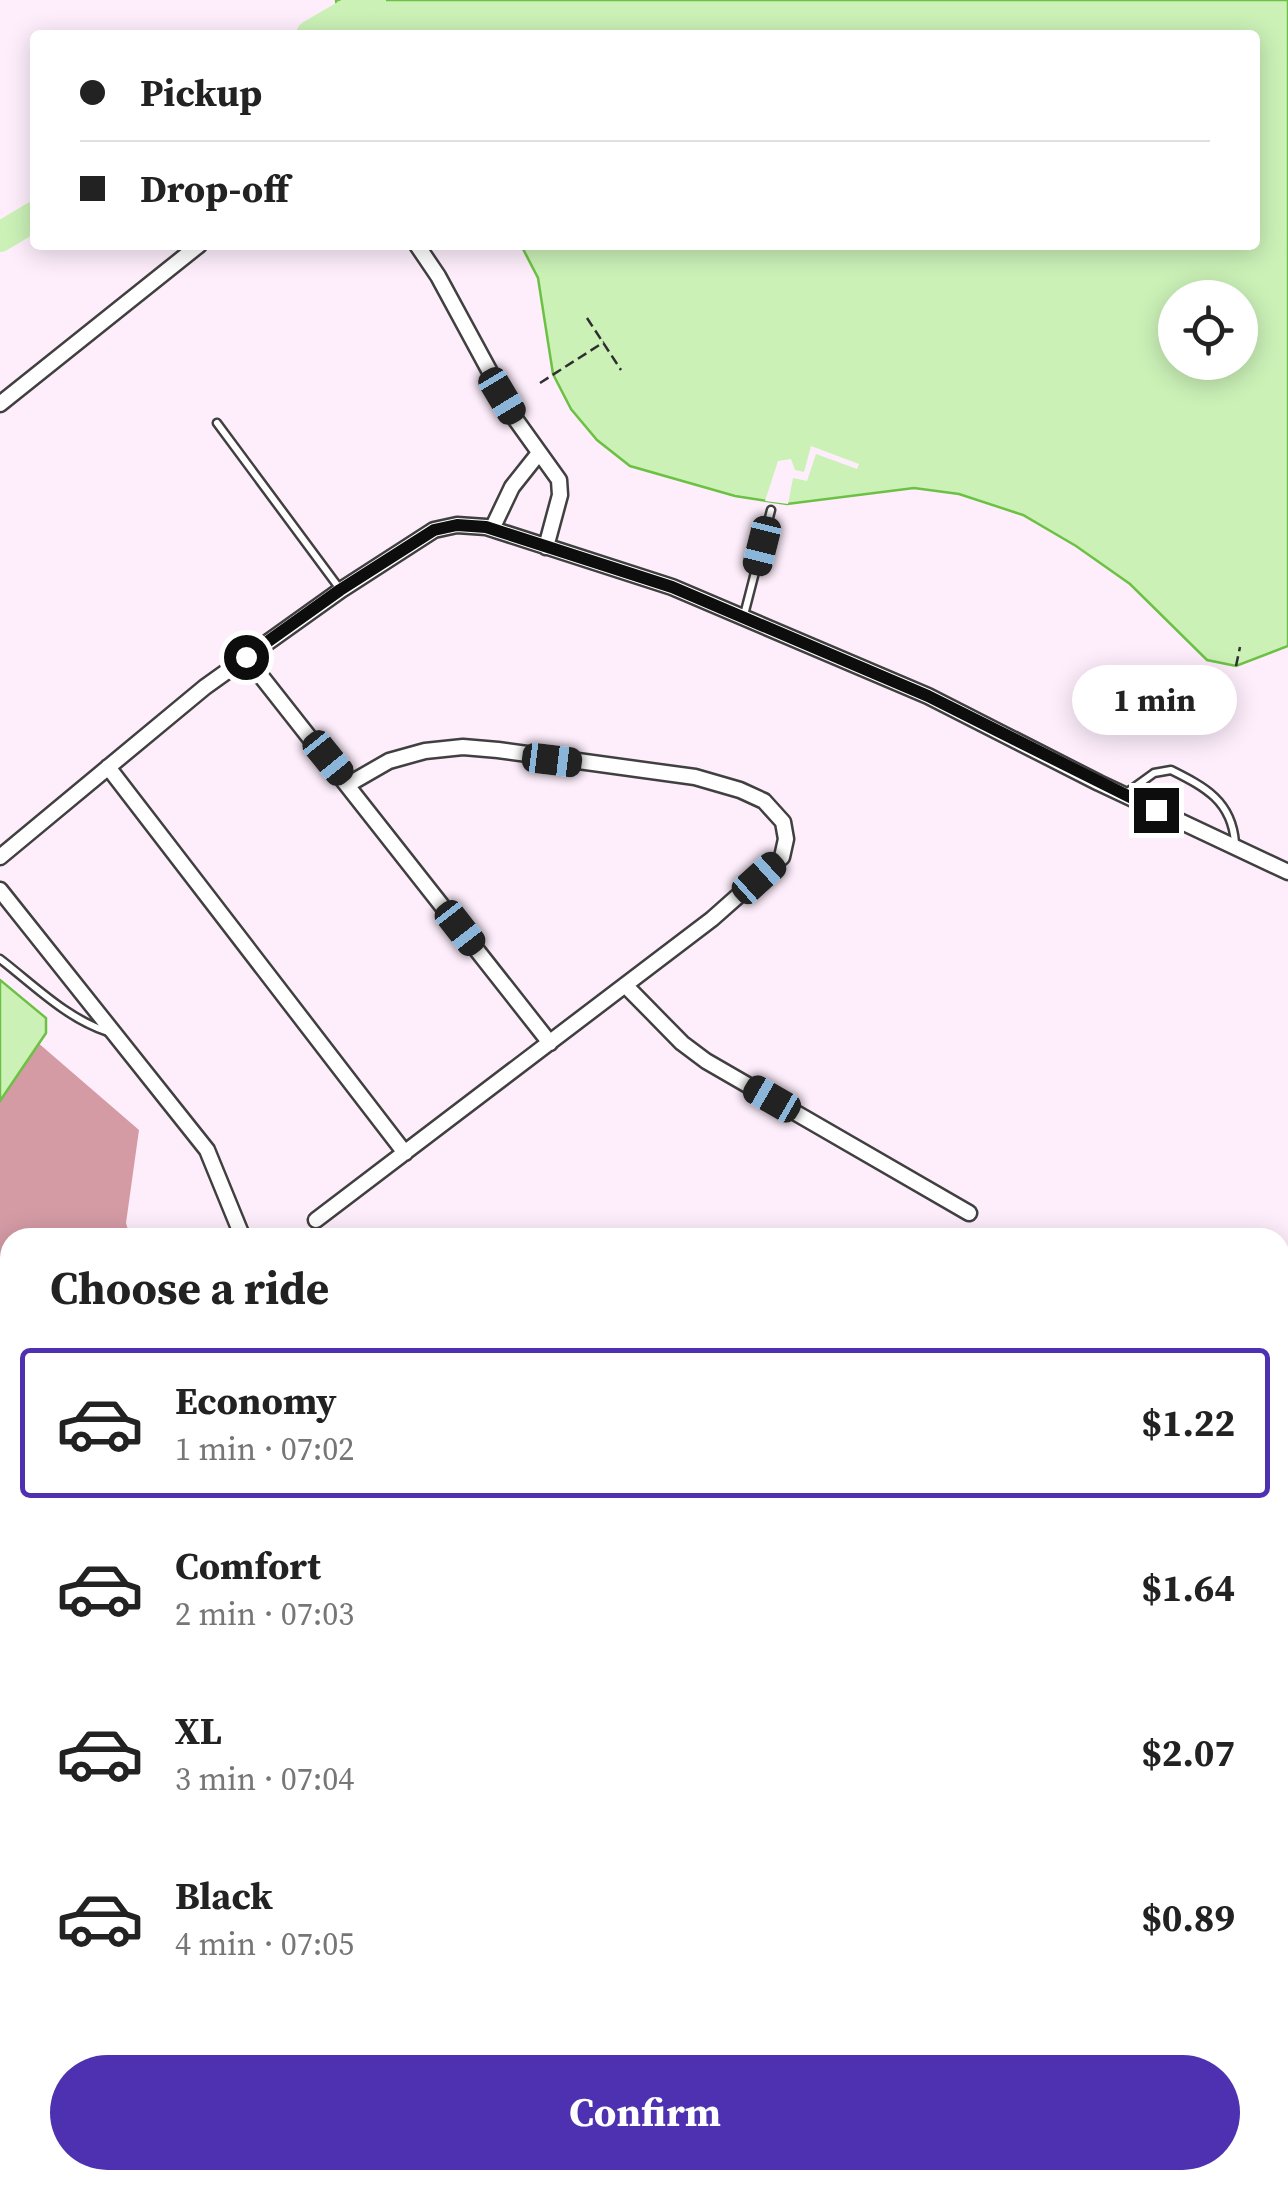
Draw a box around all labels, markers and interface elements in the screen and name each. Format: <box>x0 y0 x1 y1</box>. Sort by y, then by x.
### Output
text: Pickup <box>140 67 262 119</box>
text: Drop-off <box>140 163 289 215</box>
map controls <box>1158 280 1258 380</box>
button: locate <box>1158 280 1258 380</box>
car <box>474 363 530 429</box>
car <box>740 513 784 579</box>
route start <box>224 635 269 680</box>
callout: 1 min <box>1074 665 1238 735</box>
text: 1 min <box>1113 678 1196 722</box>
car <box>297 725 359 791</box>
car <box>520 741 584 779</box>
route end <box>1134 788 1179 833</box>
car <box>727 847 791 909</box>
car <box>430 895 490 961</box>
car <box>739 1071 805 1127</box>
text: Choose a ride <box>50 1257 329 1319</box>
text: Economy <box>175 1375 337 1427</box>
icon: car <box>55 1378 145 1468</box>
text: $1.22 <box>1141 1397 1235 1449</box>
text: 1 min · 07:02 <box>175 1427 354 1471</box>
text: Comfort <box>175 1540 321 1592</box>
icon: car <box>55 1543 145 1633</box>
text: $1.64 <box>1141 1562 1235 1614</box>
text: 2 min · 07:03 <box>175 1592 354 1636</box>
text: XL <box>175 1705 222 1757</box>
icon: car <box>55 1708 145 1798</box>
text: $2.07 <box>1141 1727 1235 1779</box>
text: 3 min · 07:04 <box>175 1757 354 1801</box>
text: Black <box>175 1870 273 1922</box>
icon: car <box>55 1873 145 1963</box>
text: $0.89 <box>1141 1892 1235 1944</box>
text: 4 min · 07:05 <box>175 1922 354 1966</box>
button: Confirm <box>50 2055 1240 2170</box>

